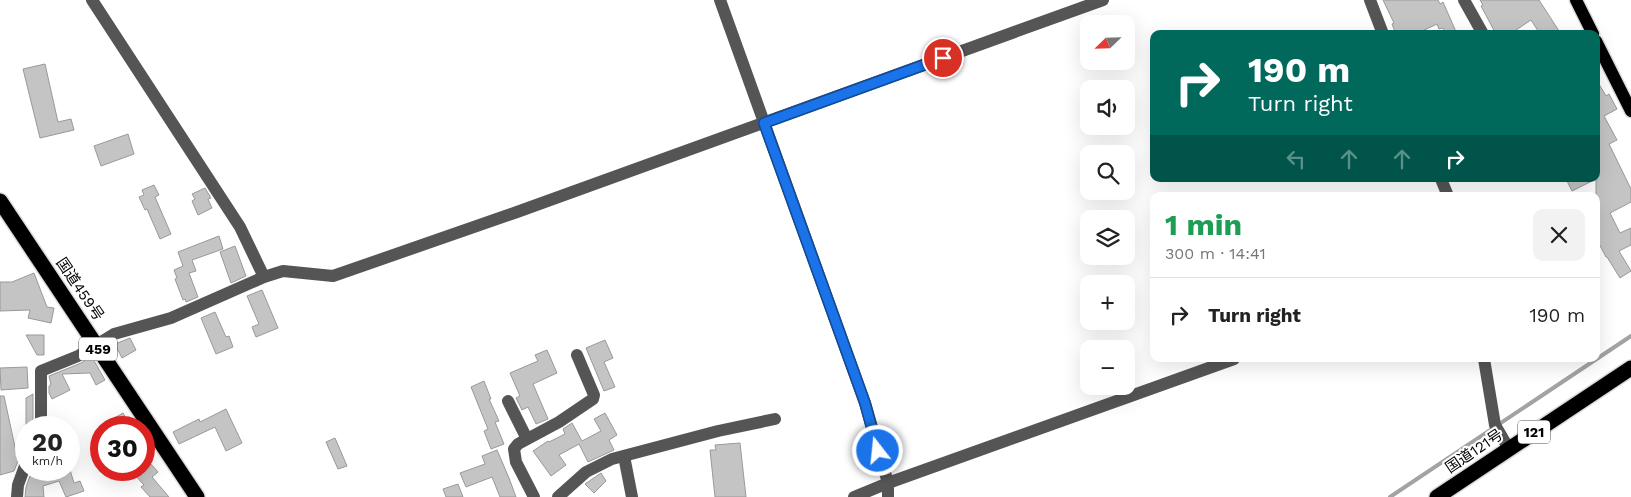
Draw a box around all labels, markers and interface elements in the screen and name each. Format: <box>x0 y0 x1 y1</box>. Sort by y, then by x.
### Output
north arrow <box>1080 15 1135 70</box>
map controls <box>1080 15 1135 395</box>
pin <box>922 37 964 79</box>
icon: arrive <box>929 44 957 72</box>
text: 190 m <box>1248 49 1350 91</box>
icon: right <box>1165 50 1230 115</box>
button: sound <box>1080 80 1135 135</box>
text: Turn right <box>1248 91 1353 116</box>
button: search <box>1080 145 1135 200</box>
icon: left <box>1282 145 1310 173</box>
icon: ahead <box>1335 145 1363 173</box>
icon: ahead <box>1388 145 1416 173</box>
icon: right <box>1441 145 1469 173</box>
text: 1 min <box>1165 207 1242 242</box>
button: close <box>1533 209 1585 261</box>
button: layers <box>1080 210 1135 265</box>
text: 300 m · 14:41 <box>1165 244 1266 263</box>
street label: 国道459号 <box>52 254 108 324</box>
button: + <box>1080 275 1135 330</box>
icon: right <box>1165 301 1193 329</box>
text: Turn right <box>1208 304 1301 327</box>
text: 190 m <box>1529 304 1585 327</box>
road number: 459 <box>79 338 117 360</box>
button: − <box>1080 340 1135 395</box>
speed limit sign: 30 <box>90 416 155 481</box>
road number: 121 <box>1518 421 1550 444</box>
position arrow <box>851 424 903 476</box>
street label: 国道121号 <box>1442 425 1506 477</box>
text: 20 <box>32 428 63 457</box>
text: km/h <box>32 454 63 468</box>

